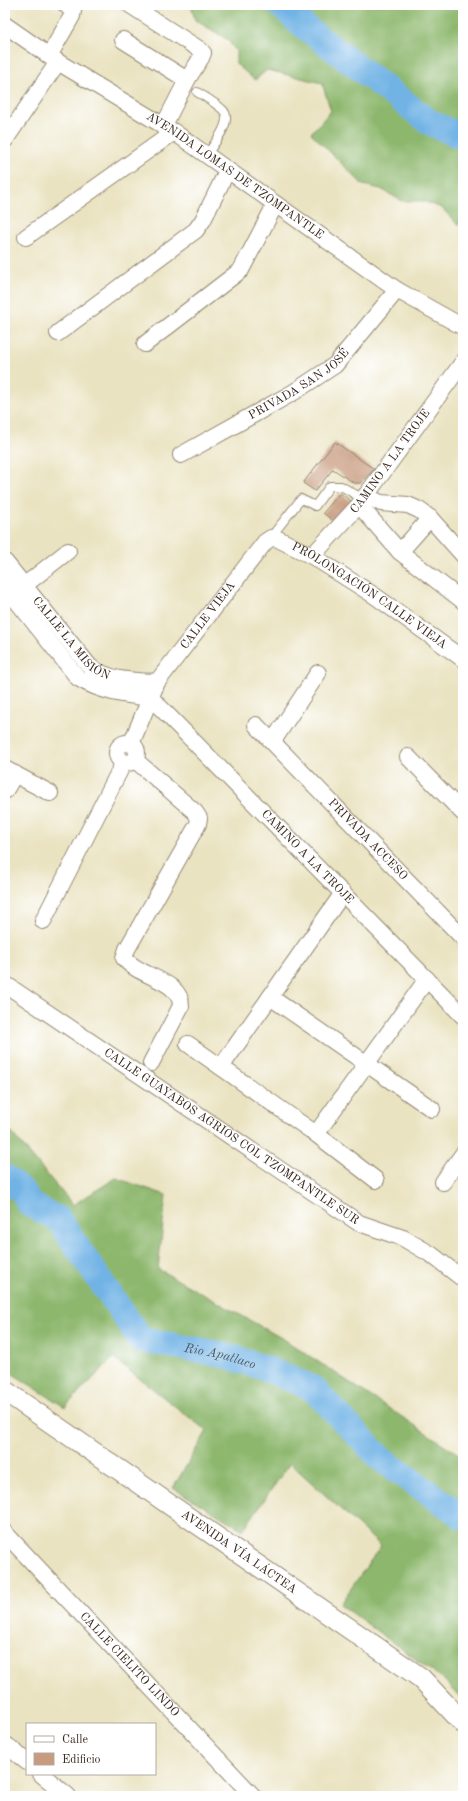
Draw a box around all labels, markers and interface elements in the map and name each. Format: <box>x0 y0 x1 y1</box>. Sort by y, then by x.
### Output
street label: AVENIDA LOMAS DE TZOMPANTLE <box>144 111 325 242</box>
street label: PRIVADA SAN JOSÉ <box>247 345 352 422</box>
street label: CAMINO A LA TROJE <box>348 407 432 516</box>
street label: PROLONGACIÓN CALLE VIEJA <box>290 541 449 651</box>
street label: CALLE VIEJA <box>179 580 238 652</box>
street label: CALLE LA MISIÓN <box>30 595 112 682</box>
street label: PRIVADA ACCESO <box>326 797 410 883</box>
street label: CAMINO A LA TROJE <box>259 808 356 906</box>
street label: CALLE GUAYABOS AGRIOS COL TZOMPANTLE SUR <box>102 1047 361 1227</box>
water label: Rio Apatlaco <box>182 1341 257 1371</box>
street label: AVENIDA VÍA LÁCTEA <box>179 1508 299 1596</box>
street label: CALLE CIELITO LINDO <box>77 1610 181 1719</box>
legend <box>26 1723 156 1775</box>
text: Calle <box>62 1734 88 1746</box>
text: Edificio <box>62 1754 101 1766</box>

